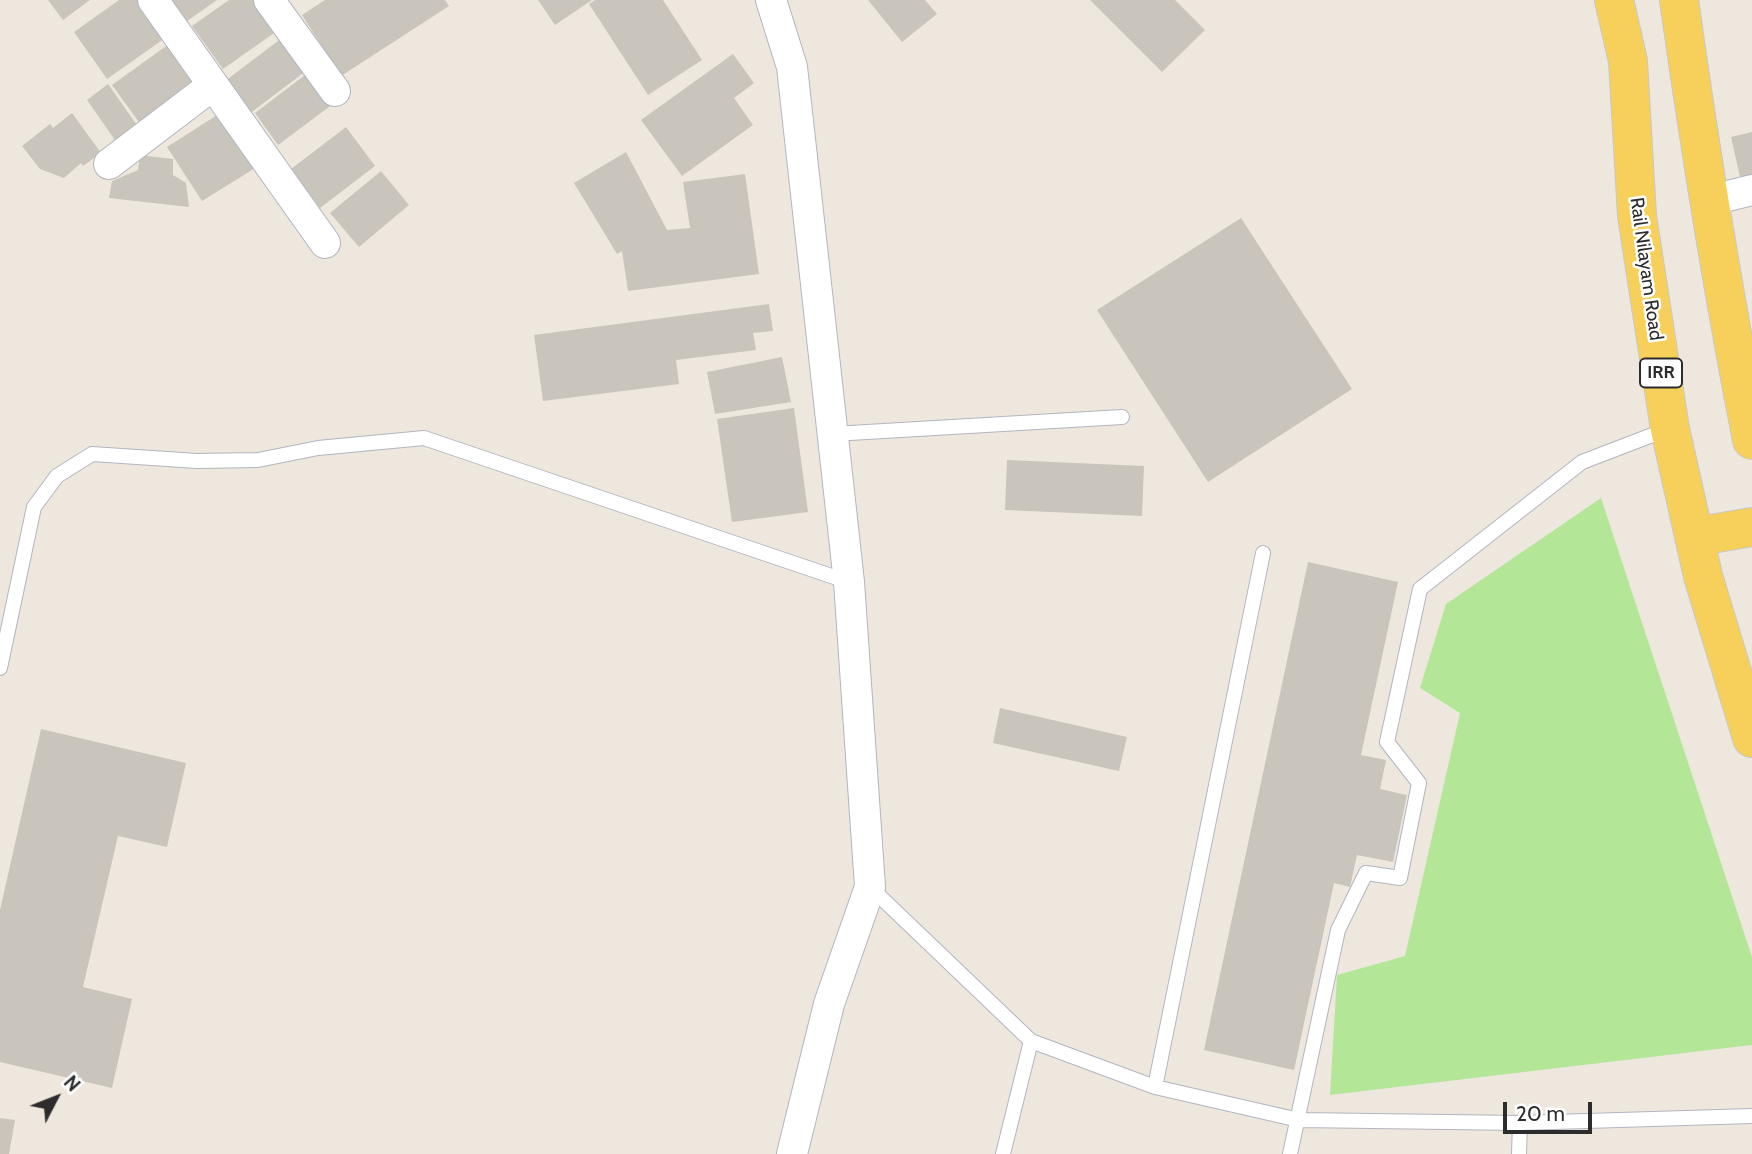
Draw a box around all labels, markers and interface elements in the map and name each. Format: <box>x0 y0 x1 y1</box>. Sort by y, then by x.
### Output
street label: Rail Nilayam Road <box>1625 196 1667 342</box>
road number: IRR <box>1640 358 1682 388</box>
north arrow <box>21 1063 91 1133</box>
text: N <box>59 1071 85 1096</box>
scale bar <box>1507 1088 1596 1132</box>
text: 20 m <box>1516 1101 1565 1126</box>

